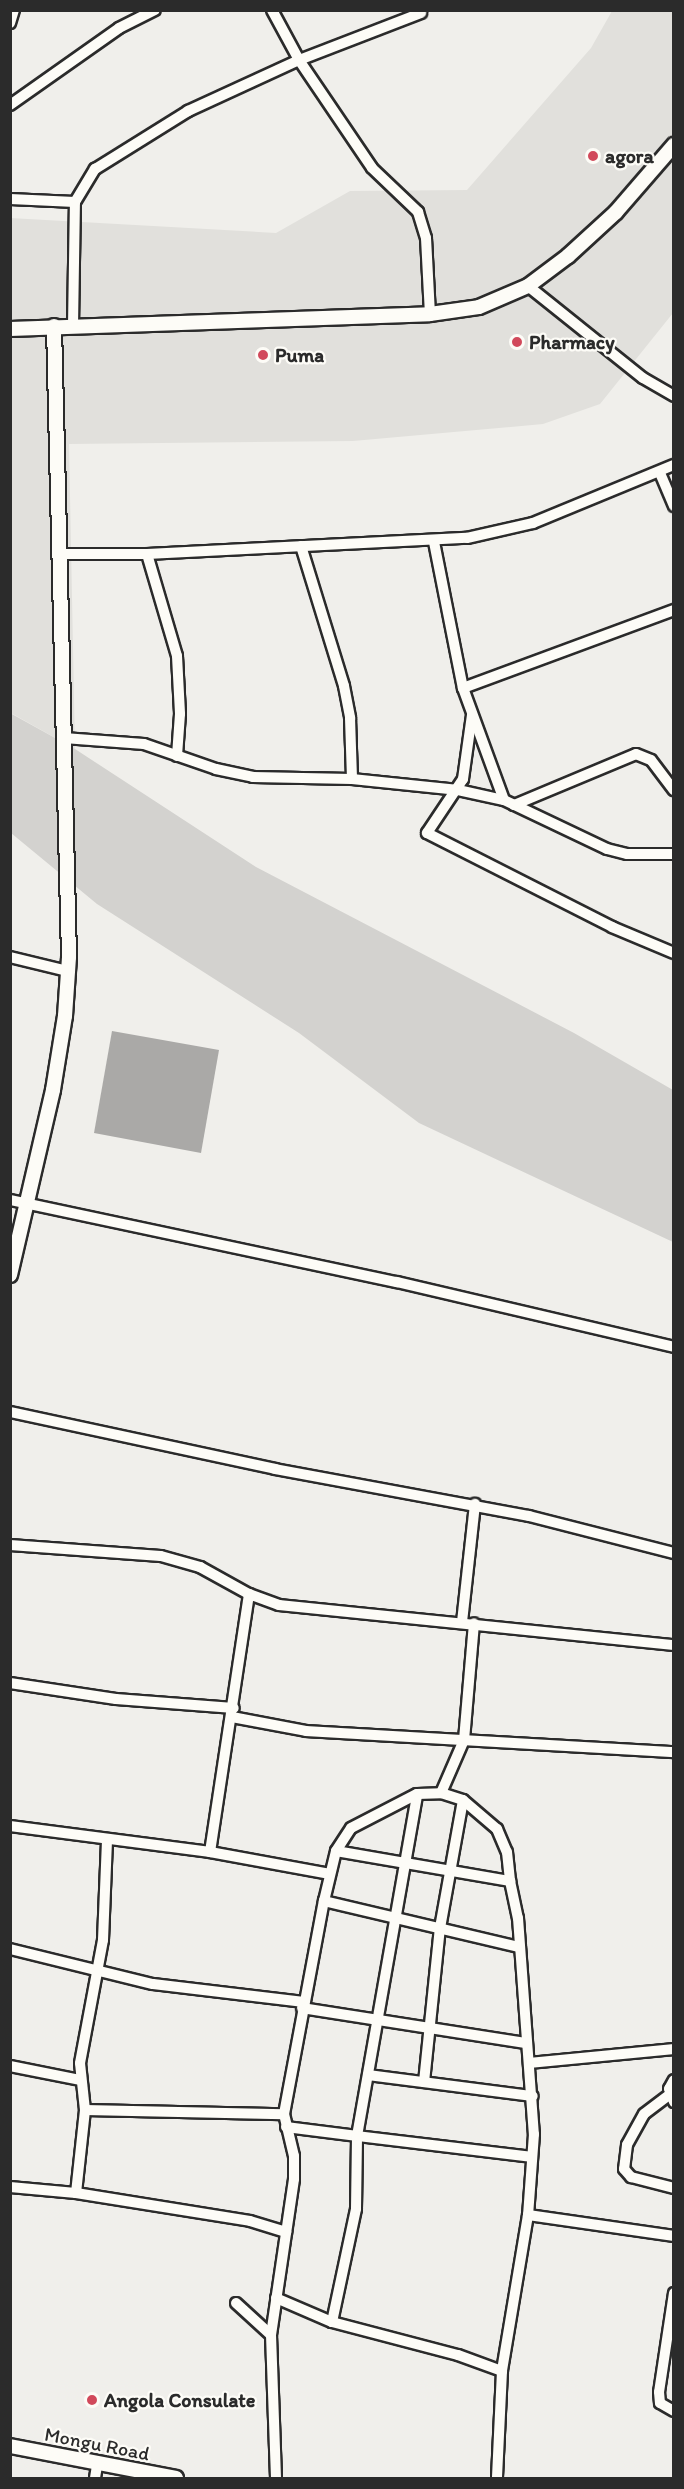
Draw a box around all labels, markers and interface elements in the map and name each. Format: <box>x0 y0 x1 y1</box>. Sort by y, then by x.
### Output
place label: agora <box>605 144 654 168</box>
marker: agora <box>586 149 600 163</box>
place label: Pharmacy <box>529 330 615 354</box>
marker: Pharmacy <box>510 335 524 349</box>
place label: Puma <box>275 343 324 367</box>
marker: Puma <box>256 348 270 362</box>
place label: Angola Consulate <box>104 2388 256 2412</box>
marker: Angola Consulate <box>85 2393 99 2407</box>
street label: Mongu Road <box>43 2422 151 2466</box>

